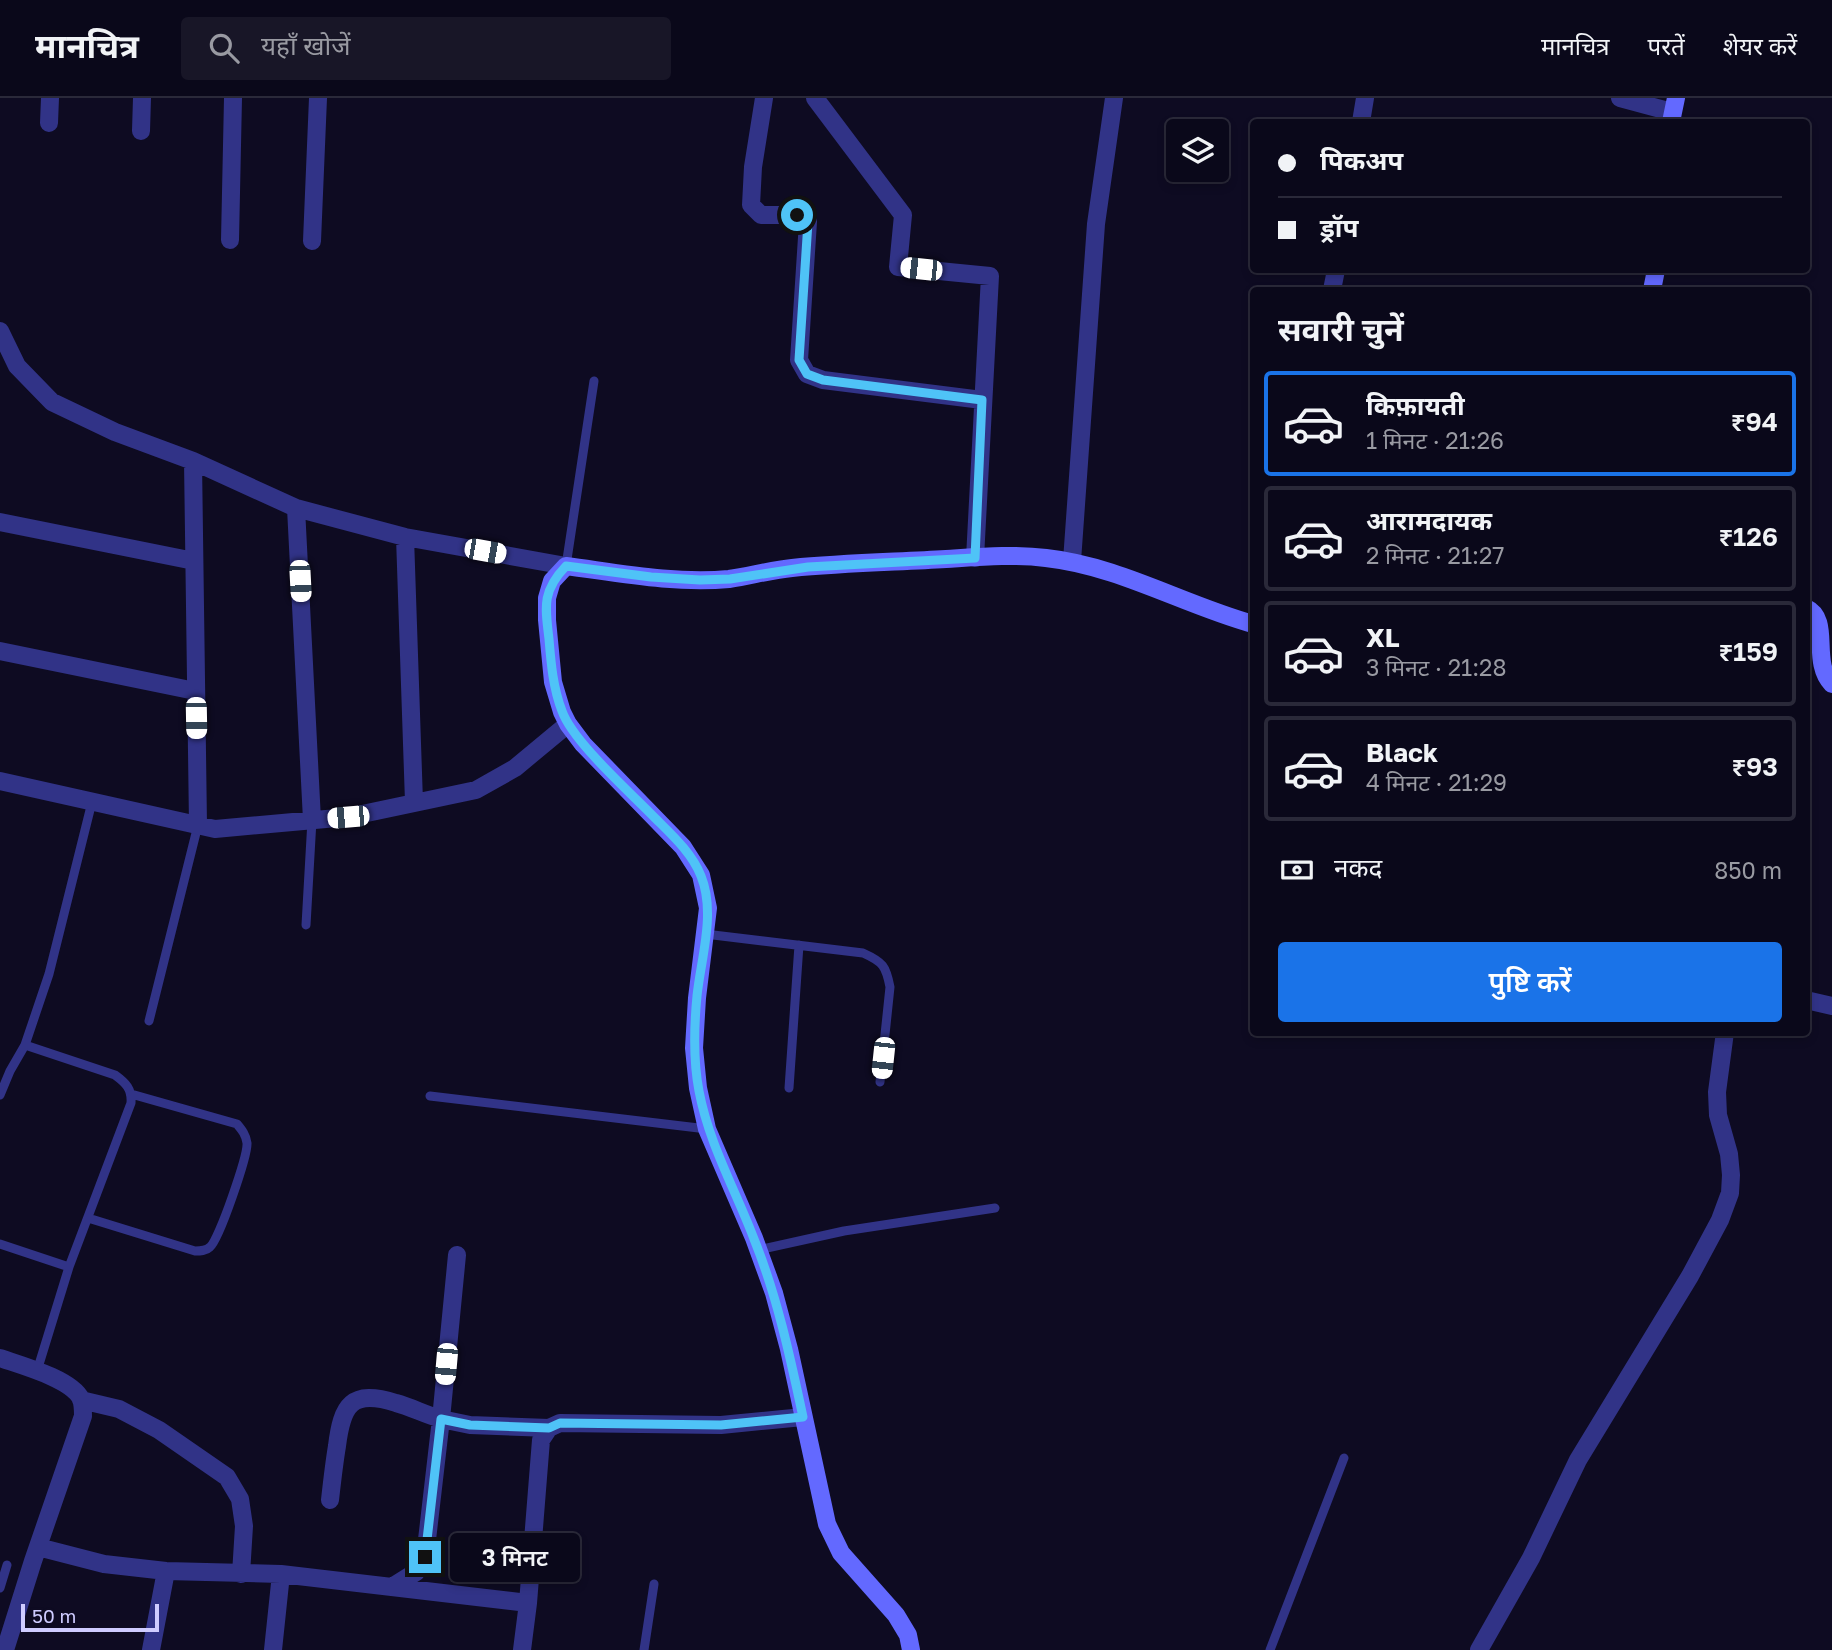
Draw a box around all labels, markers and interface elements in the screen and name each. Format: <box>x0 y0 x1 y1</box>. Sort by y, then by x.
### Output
search box <box>181 17 671 80</box>
text: मानचित्र <box>35 26 139 65</box>
icon: search <box>205 29 243 67</box>
text: यहाँ खोजें <box>261 30 350 61</box>
text: मानचित्र <box>1541 31 1610 60</box>
text: परतें <box>1648 31 1685 60</box>
text: शेयर करें <box>1723 31 1797 60</box>
map controls <box>1166 119 1229 182</box>
button: layers <box>1166 119 1229 182</box>
text: पिकअप <box>1320 145 1403 176</box>
route start <box>781 199 813 231</box>
text: ड्रॉप <box>1320 212 1358 243</box>
car <box>900 256 943 282</box>
text: सवारी चुनें <box>1278 310 1404 348</box>
text: किफ़ायती <box>1366 390 1465 421</box>
icon: car <box>1282 392 1345 455</box>
text: ₹94 <box>1731 406 1778 437</box>
text: 1 मिनट · 21:26 <box>1366 426 1504 454</box>
text: आरामदायक <box>1366 505 1492 536</box>
icon: car <box>1282 507 1345 570</box>
text: ₹126 <box>1718 521 1778 552</box>
car <box>463 537 508 565</box>
text: 2 मिनट · 21:27 <box>1366 541 1504 569</box>
car <box>289 559 312 603</box>
icon: car <box>1282 622 1345 685</box>
text: XL <box>1366 622 1400 653</box>
text: ₹159 <box>1718 636 1778 667</box>
text: 3 मिनट · 21:28 <box>1366 653 1506 681</box>
car <box>186 697 207 739</box>
icon: car <box>1282 737 1345 800</box>
text: Black <box>1366 737 1438 768</box>
text: ₹93 <box>1731 751 1778 782</box>
text: 4 मिनट · 21:29 <box>1366 768 1507 796</box>
car <box>327 805 370 829</box>
icon: cash <box>1278 851 1316 889</box>
text: नकद <box>1334 852 1382 883</box>
text: 850 m <box>1714 856 1782 884</box>
button: पुष्टि करें <box>1278 942 1782 1022</box>
car <box>871 1036 896 1080</box>
car <box>434 1342 459 1386</box>
callout: 3 मिनट <box>450 1532 579 1582</box>
route end <box>409 1541 441 1573</box>
text: 3 मिनट <box>482 1543 548 1571</box>
scale bar <box>21 1601 159 1633</box>
text: 50 m <box>32 1604 76 1627</box>

